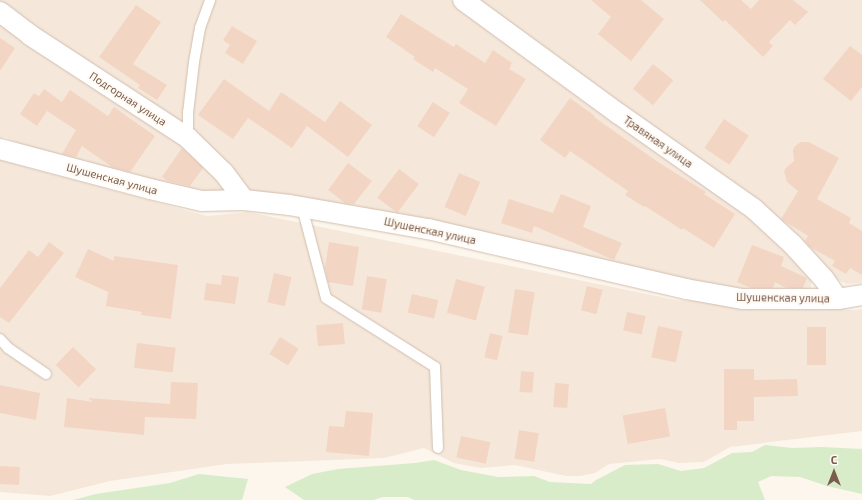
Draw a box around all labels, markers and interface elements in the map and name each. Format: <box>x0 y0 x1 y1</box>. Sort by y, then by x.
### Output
street label: Подгорная улица <box>87 69 169 129</box>
street label: Травяная улица <box>621 113 695 171</box>
street label: Шушенская улица <box>65 160 159 198</box>
street label: Шушенская улица <box>383 215 477 247</box>
street label: Шушенская улица <box>736 291 830 305</box>
north arrow <box>814 452 854 492</box>
text: С <box>831 453 837 466</box>

